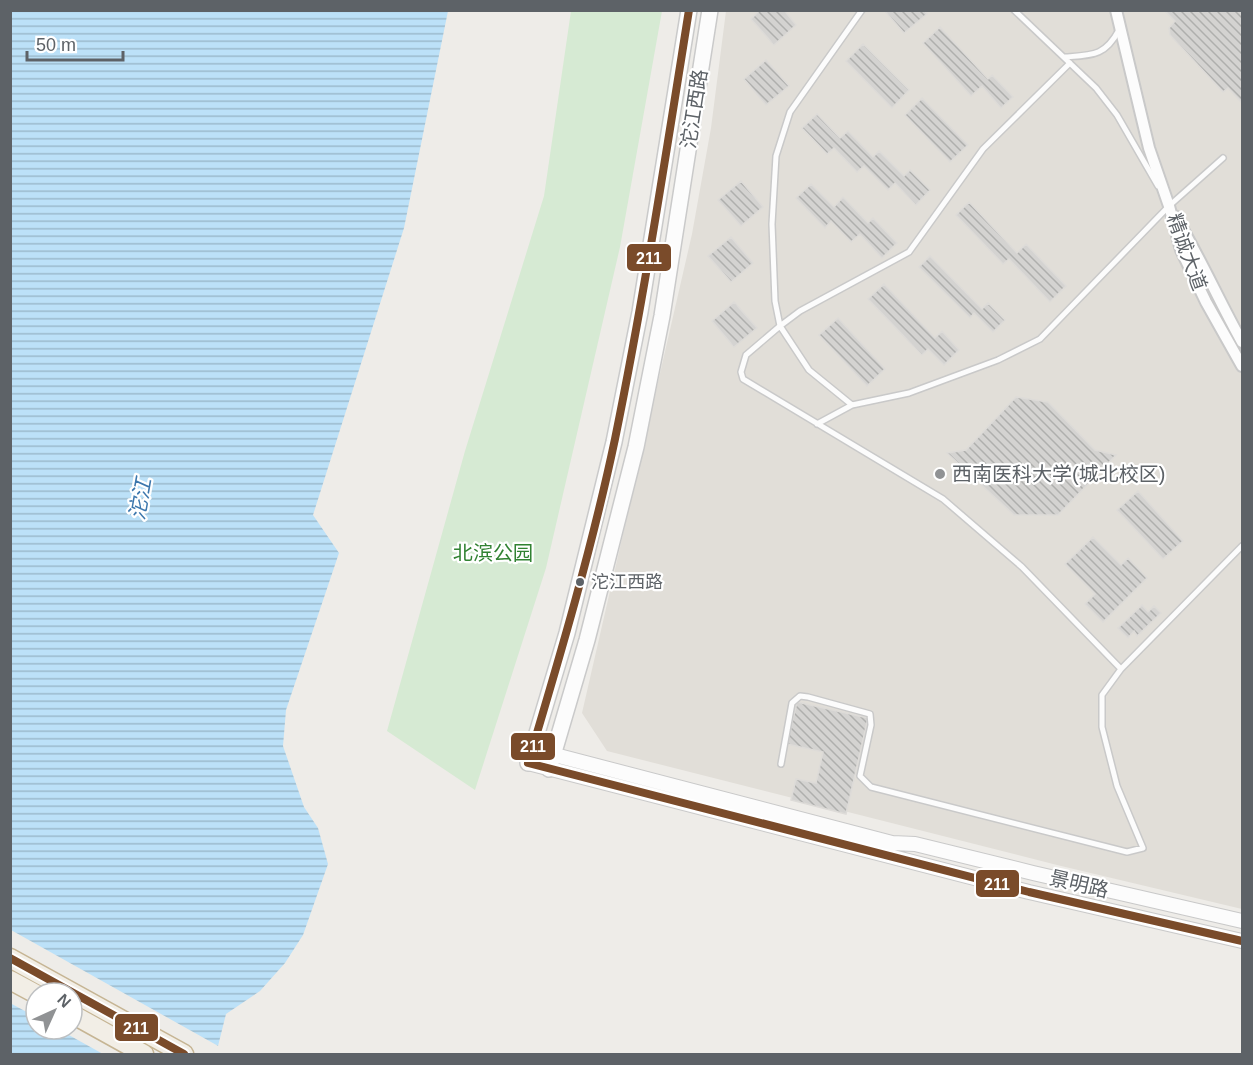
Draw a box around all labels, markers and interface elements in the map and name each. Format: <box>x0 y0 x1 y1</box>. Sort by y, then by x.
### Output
scale bar <box>27 24 123 62</box>
text: 50 m <box>36 35 76 55</box>
street label: 沱江西路 <box>677 68 711 150</box>
street label: 精诚大道 <box>1163 211 1211 293</box>
line badge: 211 <box>626 243 672 272</box>
text: 211 <box>636 250 662 267</box>
place label: 西南医科大学(城北校区) <box>952 463 1165 485</box>
marker: 西南医科大学(城北校区) <box>933 467 947 481</box>
water label: 沱江 <box>125 474 155 522</box>
park label: 北滨公园 <box>453 542 533 564</box>
place label: 沱江西路 <box>591 572 663 592</box>
marker: 沱江西路 <box>574 576 586 588</box>
line badge: 211 <box>510 732 556 761</box>
text: 211 <box>520 738 546 755</box>
street label: 景明路 <box>1047 867 1111 901</box>
line badge: 211 <box>975 869 1020 898</box>
text: 211 <box>984 876 1010 893</box>
north arrow <box>24 981 84 1041</box>
text: N <box>54 991 74 1011</box>
line badge: 211 <box>114 1013 159 1042</box>
text: 211 <box>123 1020 149 1037</box>

